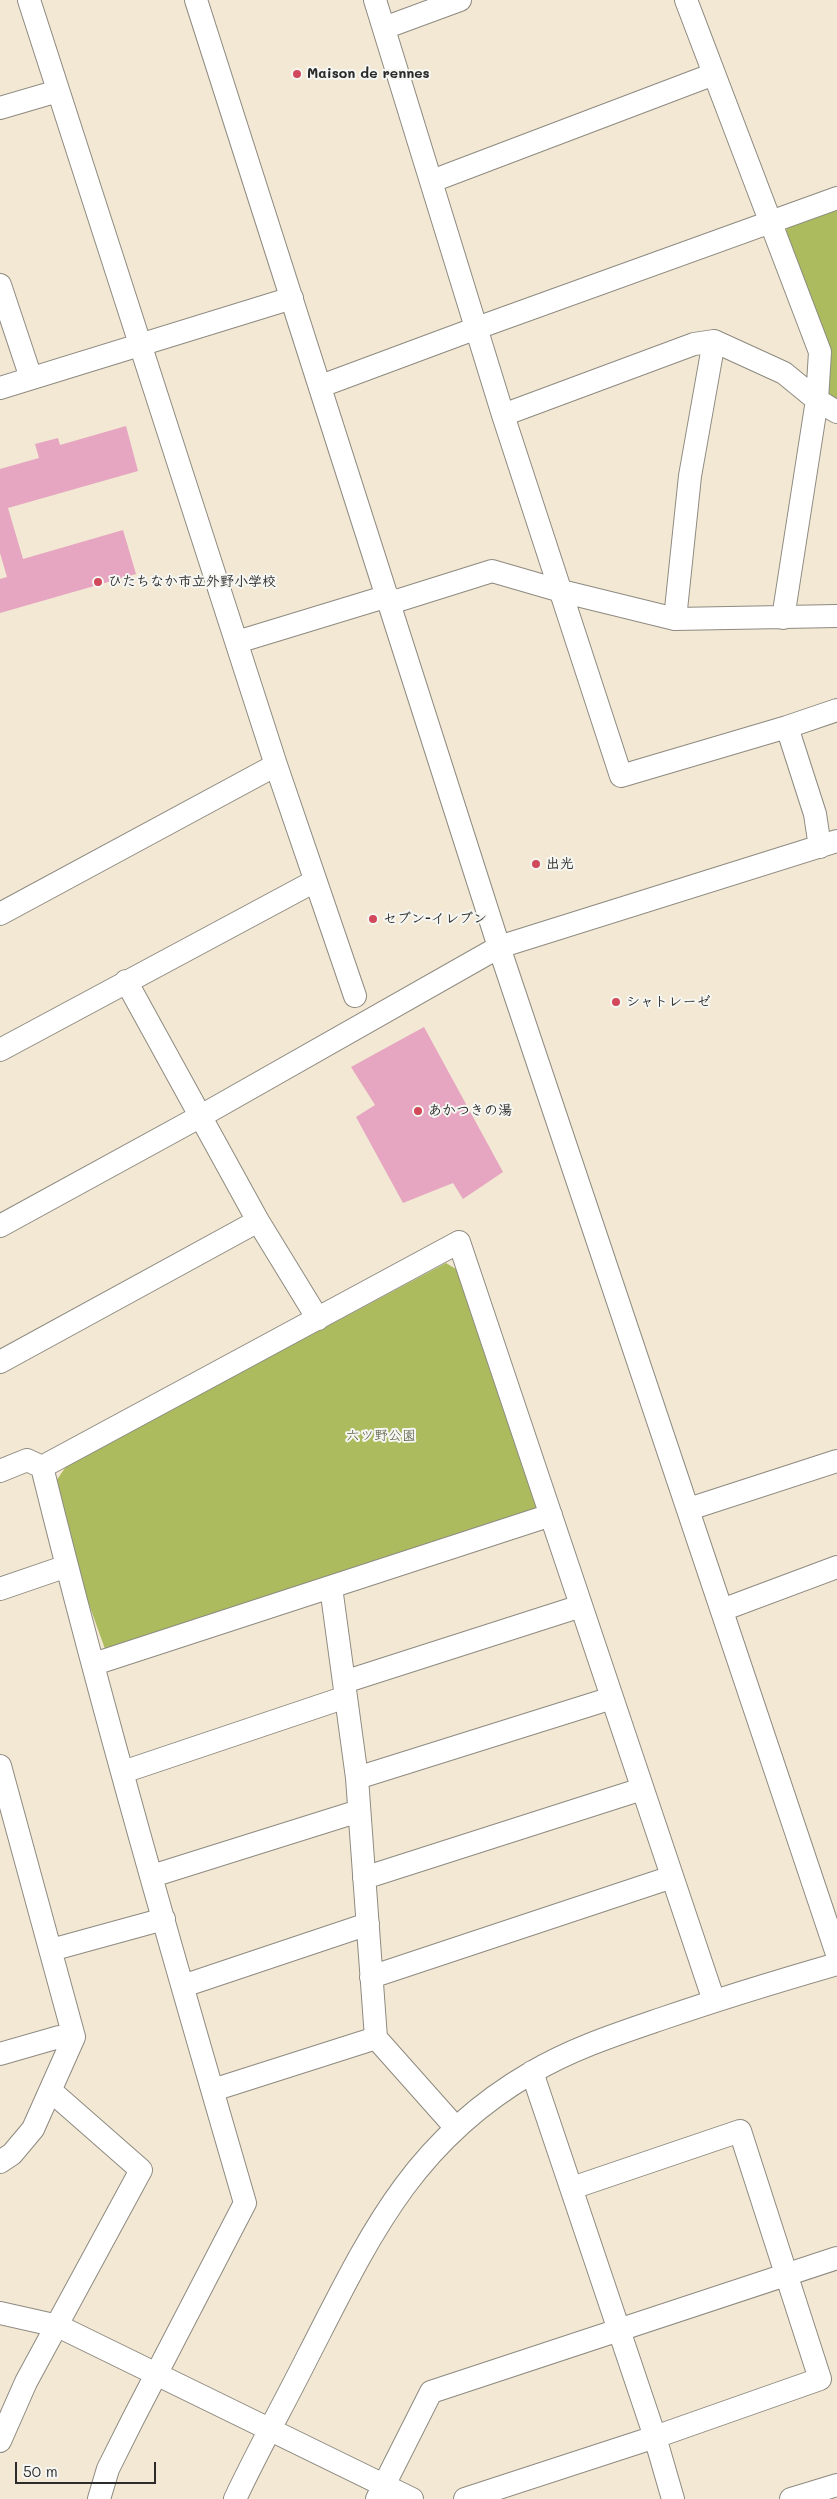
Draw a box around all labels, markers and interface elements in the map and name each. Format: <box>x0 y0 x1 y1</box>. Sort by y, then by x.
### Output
place label: Maison de rennes <box>307 66 430 82</box>
marker: Maison de rennes <box>291 68 303 80</box>
place label: ひたちなか市立外野小学校 <box>108 574 276 590</box>
marker: ひたちなか市立外野小学校 <box>92 576 104 588</box>
place label: 出光 <box>546 856 574 872</box>
marker: 出光 <box>530 858 542 870</box>
place label: セブン-イレブン <box>383 911 487 927</box>
marker: セブン-イレブン <box>367 913 379 925</box>
place label: シャトレーゼ <box>626 994 711 1010</box>
marker: シャトレーゼ <box>610 996 622 1008</box>
place label: あかつきの湯 <box>428 1103 512 1119</box>
marker: あかつきの湯 <box>412 1105 424 1117</box>
park label: 六ツ野公園 <box>346 1428 416 1444</box>
scale bar <box>18 2452 159 2484</box>
text: 50 m <box>23 2461 58 2481</box>

